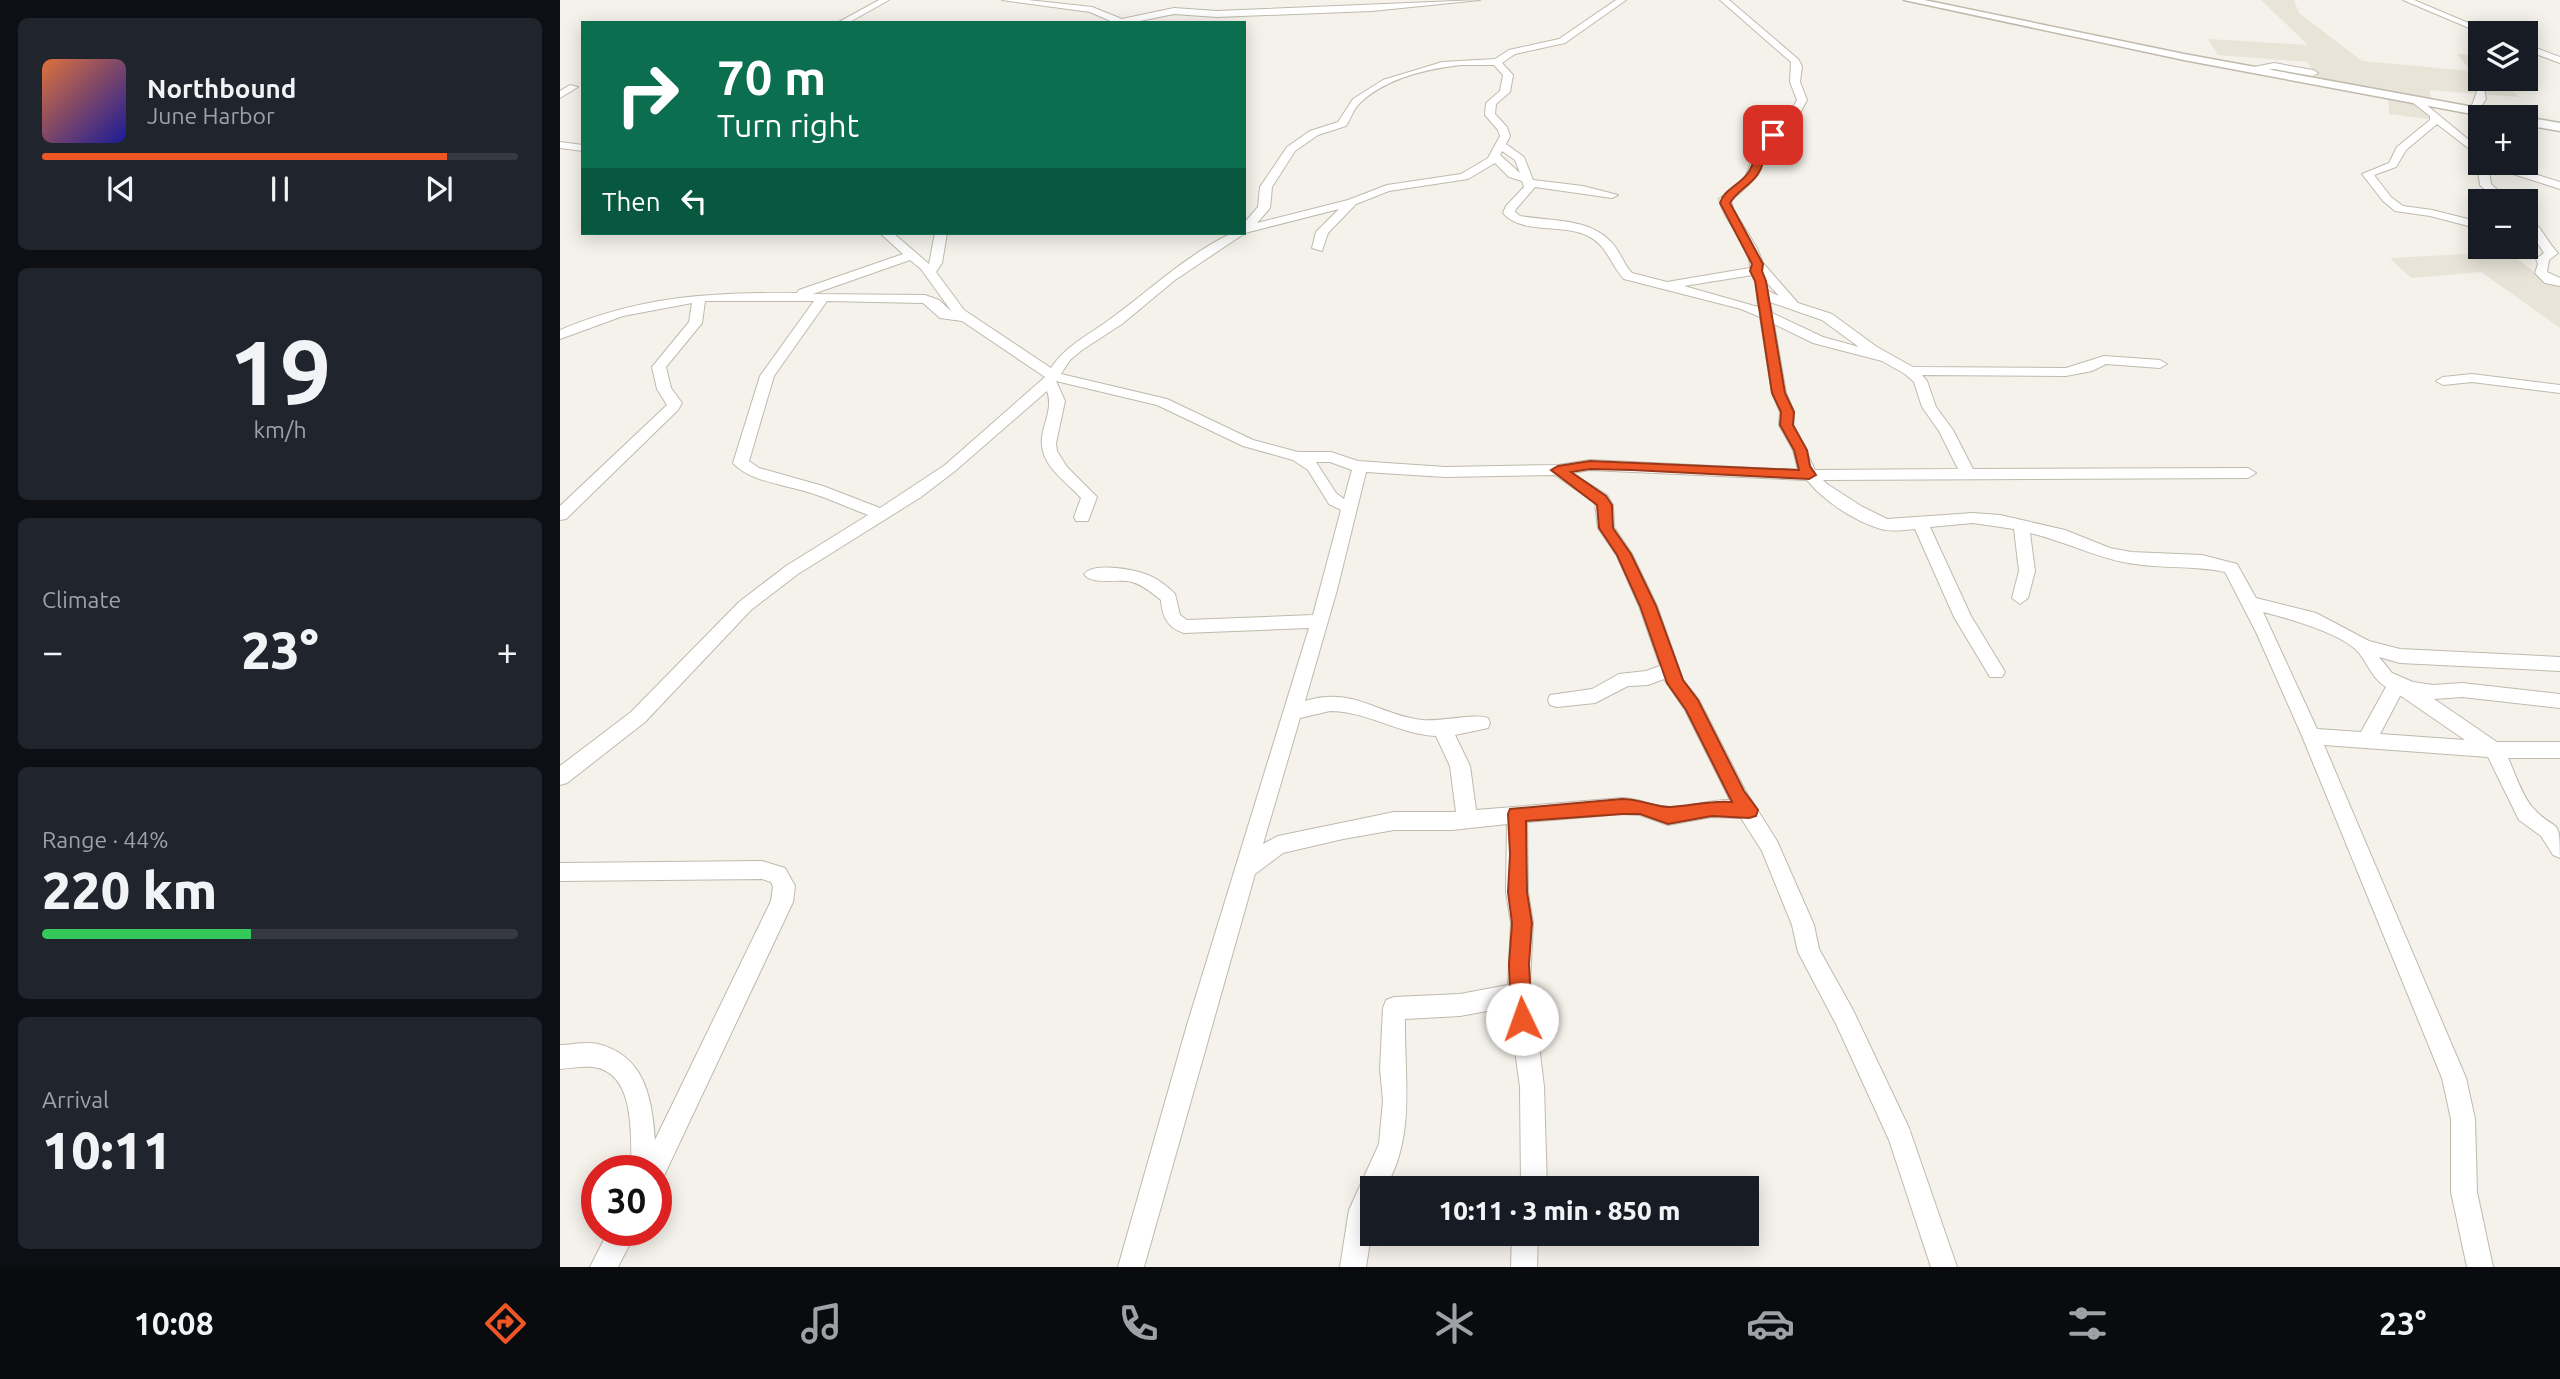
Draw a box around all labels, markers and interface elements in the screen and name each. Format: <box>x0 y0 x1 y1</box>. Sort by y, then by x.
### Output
map controls <box>2468 21 2538 259</box>
button: layers <box>2468 21 2538 91</box>
icon: right <box>602 49 693 140</box>
text: 70 m <box>717 49 826 104</box>
text: Northbound <box>147 74 296 103</box>
text: June Harbor <box>147 103 275 128</box>
pin <box>1743 105 1803 165</box>
button: + <box>2468 105 2538 175</box>
text: Turn right <box>717 107 859 143</box>
icon: arrive <box>1754 116 1792 154</box>
icon: previous <box>102 170 140 208</box>
icon: pause <box>261 170 299 208</box>
icon: next <box>420 170 458 208</box>
icon: left <box>675 182 713 220</box>
text: Then <box>602 187 661 216</box>
button: − <box>2468 189 2538 259</box>
text: 19 <box>229 320 331 422</box>
text: km/h <box>253 417 307 442</box>
text: Climate <box>42 587 121 612</box>
text: 23° <box>241 621 319 679</box>
text: − <box>42 630 63 672</box>
text: + <box>497 630 518 672</box>
text: Range · 44% <box>42 827 169 852</box>
text: 220 km <box>42 861 217 919</box>
position arrow <box>1485 982 1559 1056</box>
text: Arrival <box>42 1087 109 1112</box>
text: 10:11 <box>42 1121 172 1179</box>
speed limit sign: 30 <box>581 1155 672 1246</box>
text: 10:11 · 3 min · 850 m <box>1439 1196 1680 1225</box>
icon: directions <box>481 1299 530 1348</box>
icon: music <box>797 1299 846 1348</box>
icon: phone <box>1114 1299 1163 1348</box>
icon: climate <box>1430 1299 1479 1348</box>
icon: car <box>1746 1299 1795 1348</box>
icon: filters <box>2063 1299 2112 1348</box>
text: 10:08 <box>134 1305 214 1341</box>
text: 23° <box>2379 1305 2426 1341</box>

